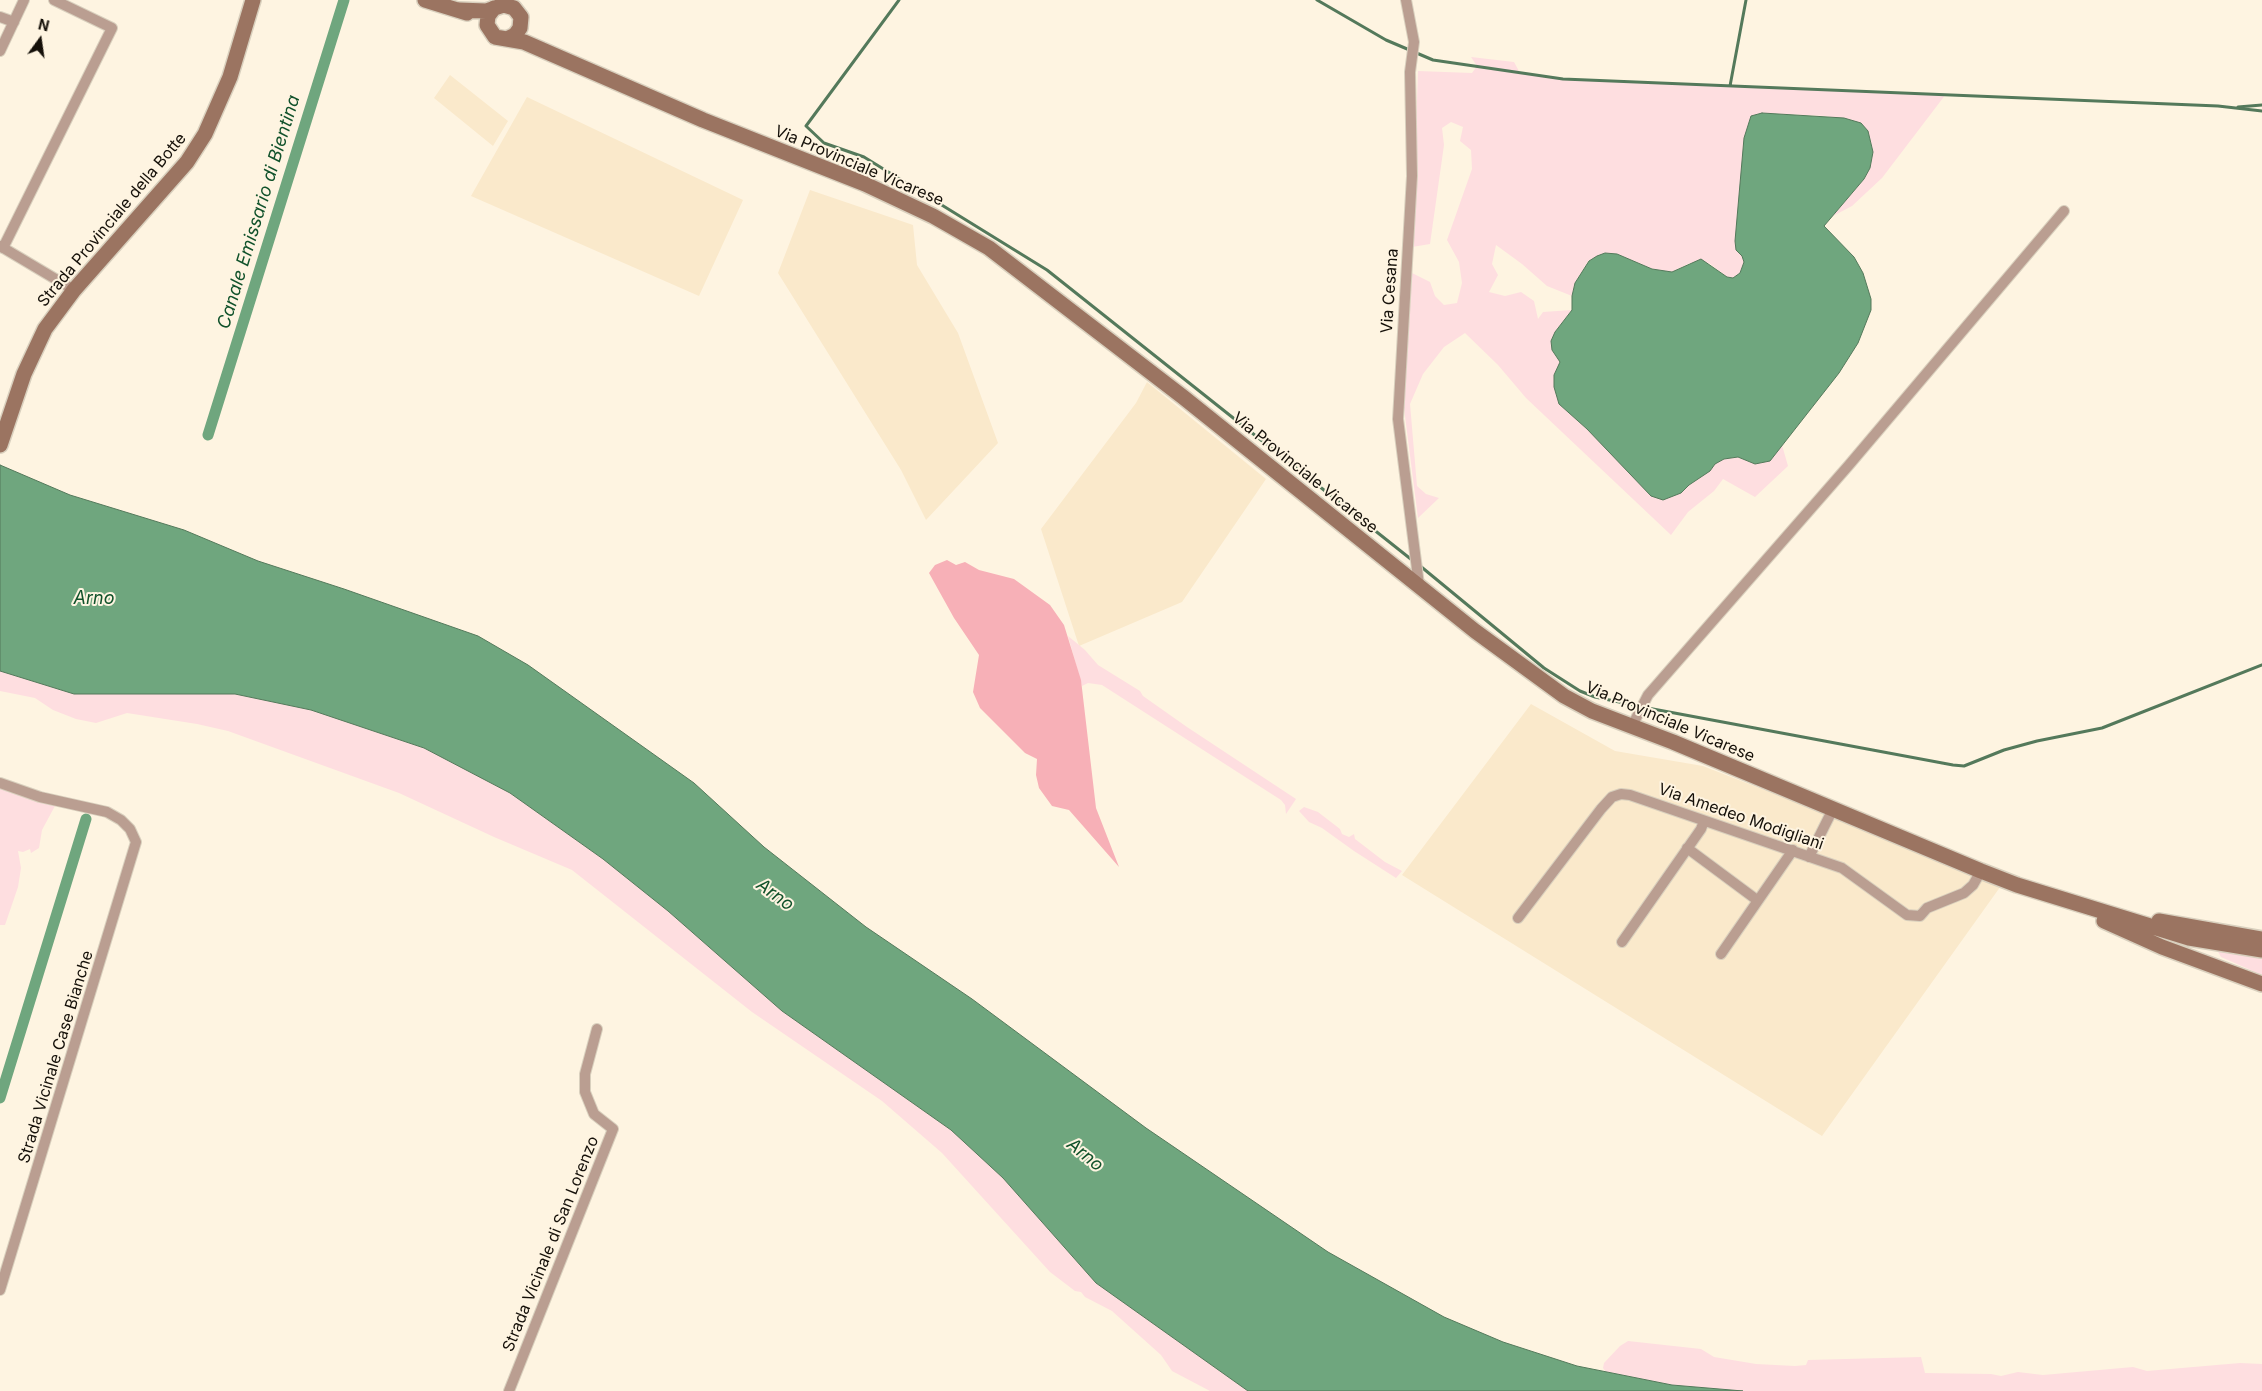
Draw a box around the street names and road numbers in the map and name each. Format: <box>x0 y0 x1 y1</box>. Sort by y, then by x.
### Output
street label: Via Provinciale Vicarese <box>772 122 946 210</box>
street label: Strada Provinciale della Botte <box>34 129 190 311</box>
street label: Via Cesana <box>1377 248 1403 334</box>
street label: Via Provinciale Vicarese <box>1228 408 1382 538</box>
street label: Via Provinciale Vicarese <box>1583 678 1757 766</box>
street label: Via Amedeo Modigliani <box>1656 780 1826 854</box>
street label: Strada Vicinale Case Bianche <box>14 948 98 1166</box>
street label: Strada Vicinale di San Lorenzo <box>499 1133 603 1355</box>

